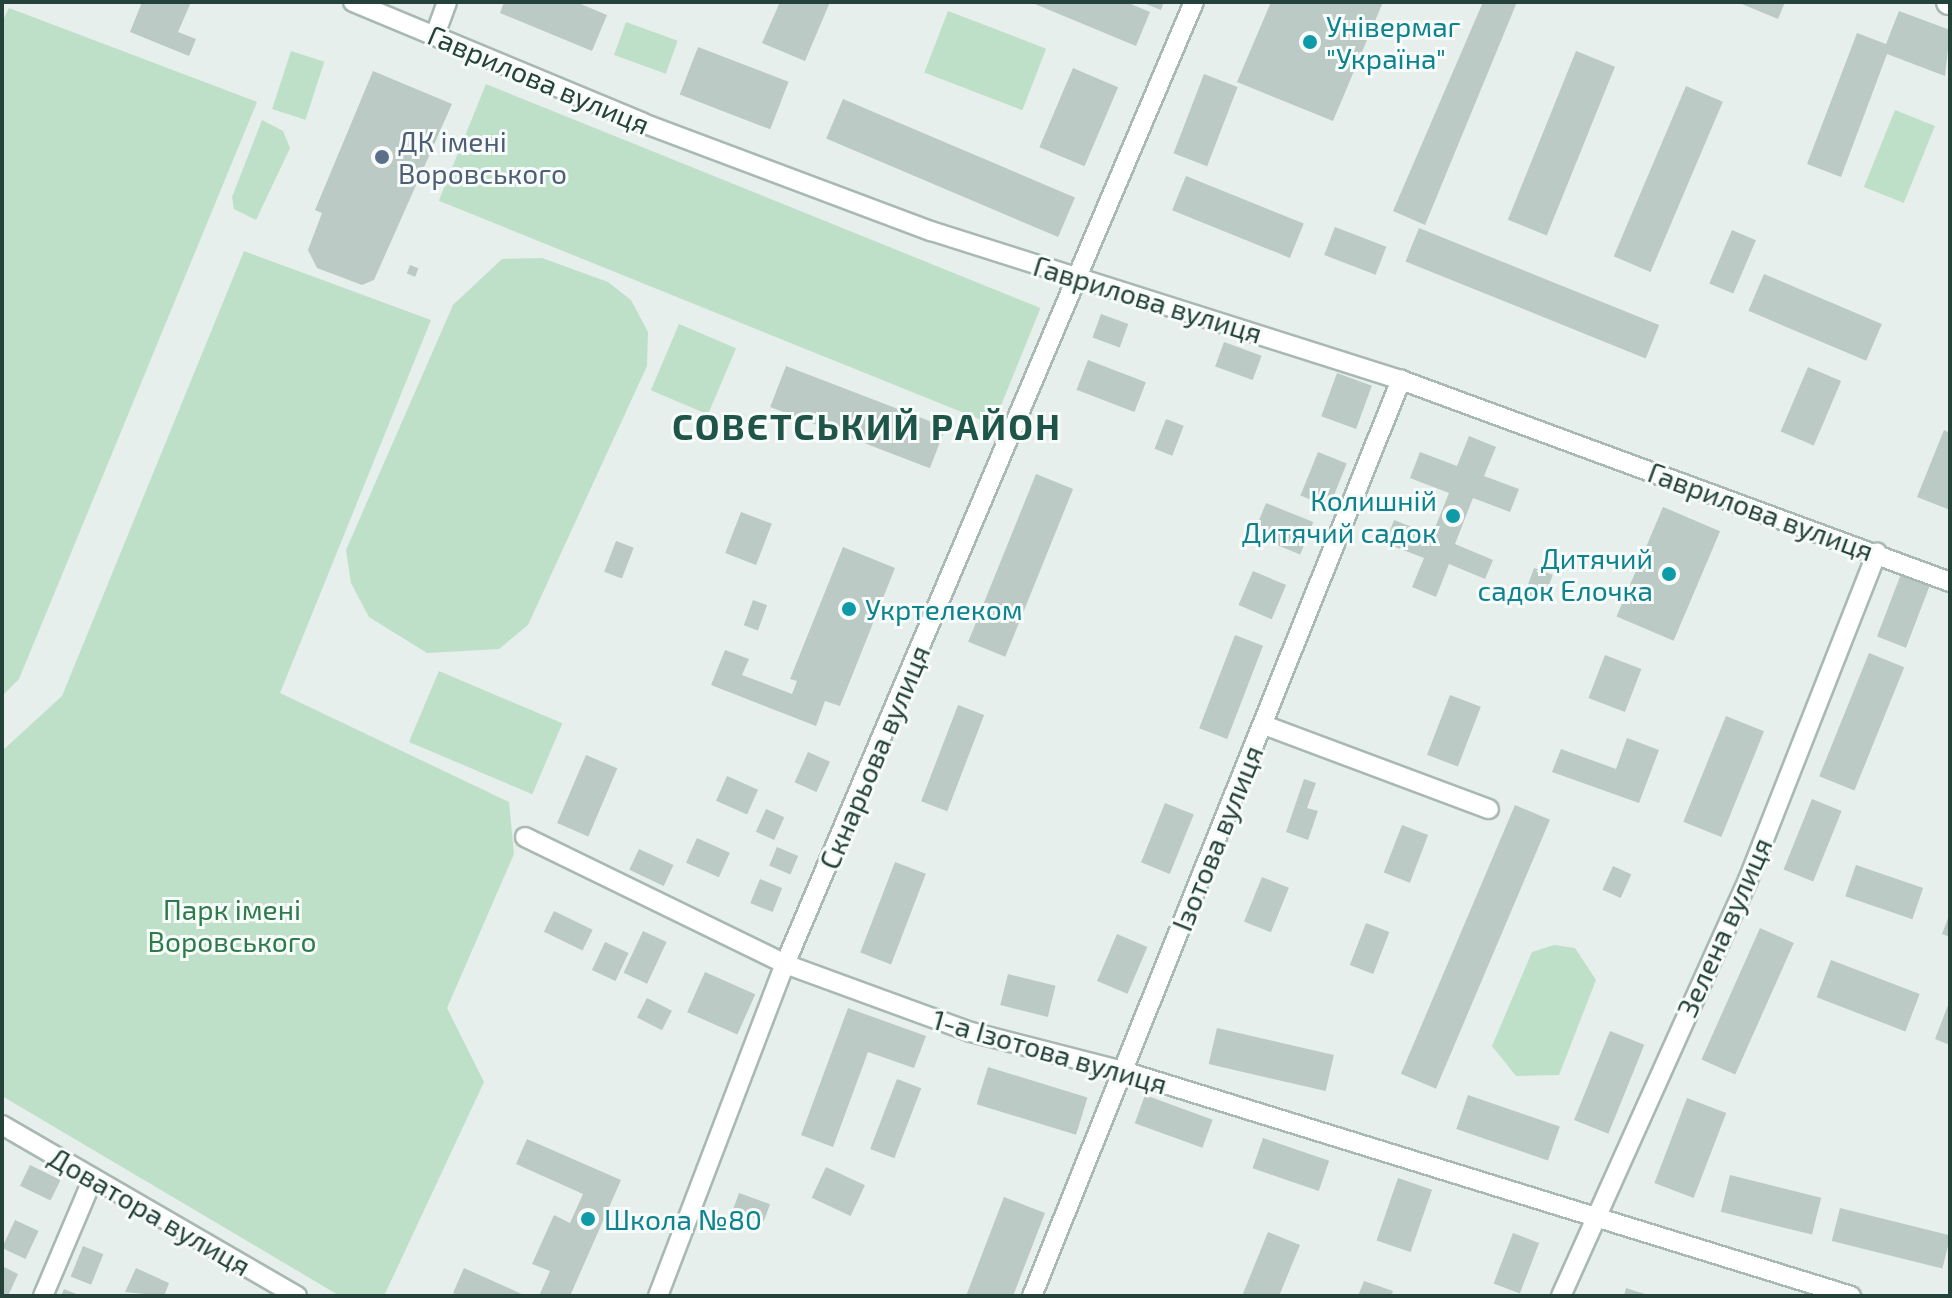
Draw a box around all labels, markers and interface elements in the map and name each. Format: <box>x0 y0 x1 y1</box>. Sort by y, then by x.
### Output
place label: Універмаг "Україна" <box>1326 9 1461 75</box>
street label: Гаврилова вулиця <box>423 17 655 141</box>
marker: Універмаг "Україна" <box>1301 33 1319 51</box>
place label: ДК імені Воровського <box>398 124 567 190</box>
marker: ДК імені Воровського <box>373 148 391 166</box>
street label: Гаврилова вулиця <box>1030 248 1266 350</box>
district label: СОВЄТСЬКИЙ РАЙОН <box>672 404 1062 448</box>
street label: Гаврилова вулиця <box>1644 455 1878 567</box>
place label: Колишній Дитячий садок <box>1242 483 1437 549</box>
marker: Колишній Дитячий садок <box>1444 507 1462 525</box>
place label: Дитячий садок Елочка <box>1477 541 1653 607</box>
marker: Дитячий садок Елочка <box>1660 565 1678 583</box>
place label: Укртелеком <box>865 592 1023 626</box>
marker: Укртелеком <box>840 600 858 618</box>
street label: Скнарьова вулиця <box>812 640 936 874</box>
street label: Ізотова вулиця <box>1165 740 1269 936</box>
street label: Зелена вулиця <box>1669 832 1779 1022</box>
park label: Парк імені Воровського <box>148 892 316 958</box>
street label: 1-а Ізотова вулиця <box>929 1001 1171 1101</box>
street label: Доватора вулиця <box>43 1140 257 1282</box>
place label: Школа №80 <box>604 1202 762 1236</box>
marker: Школа №80 <box>579 1210 597 1228</box>

